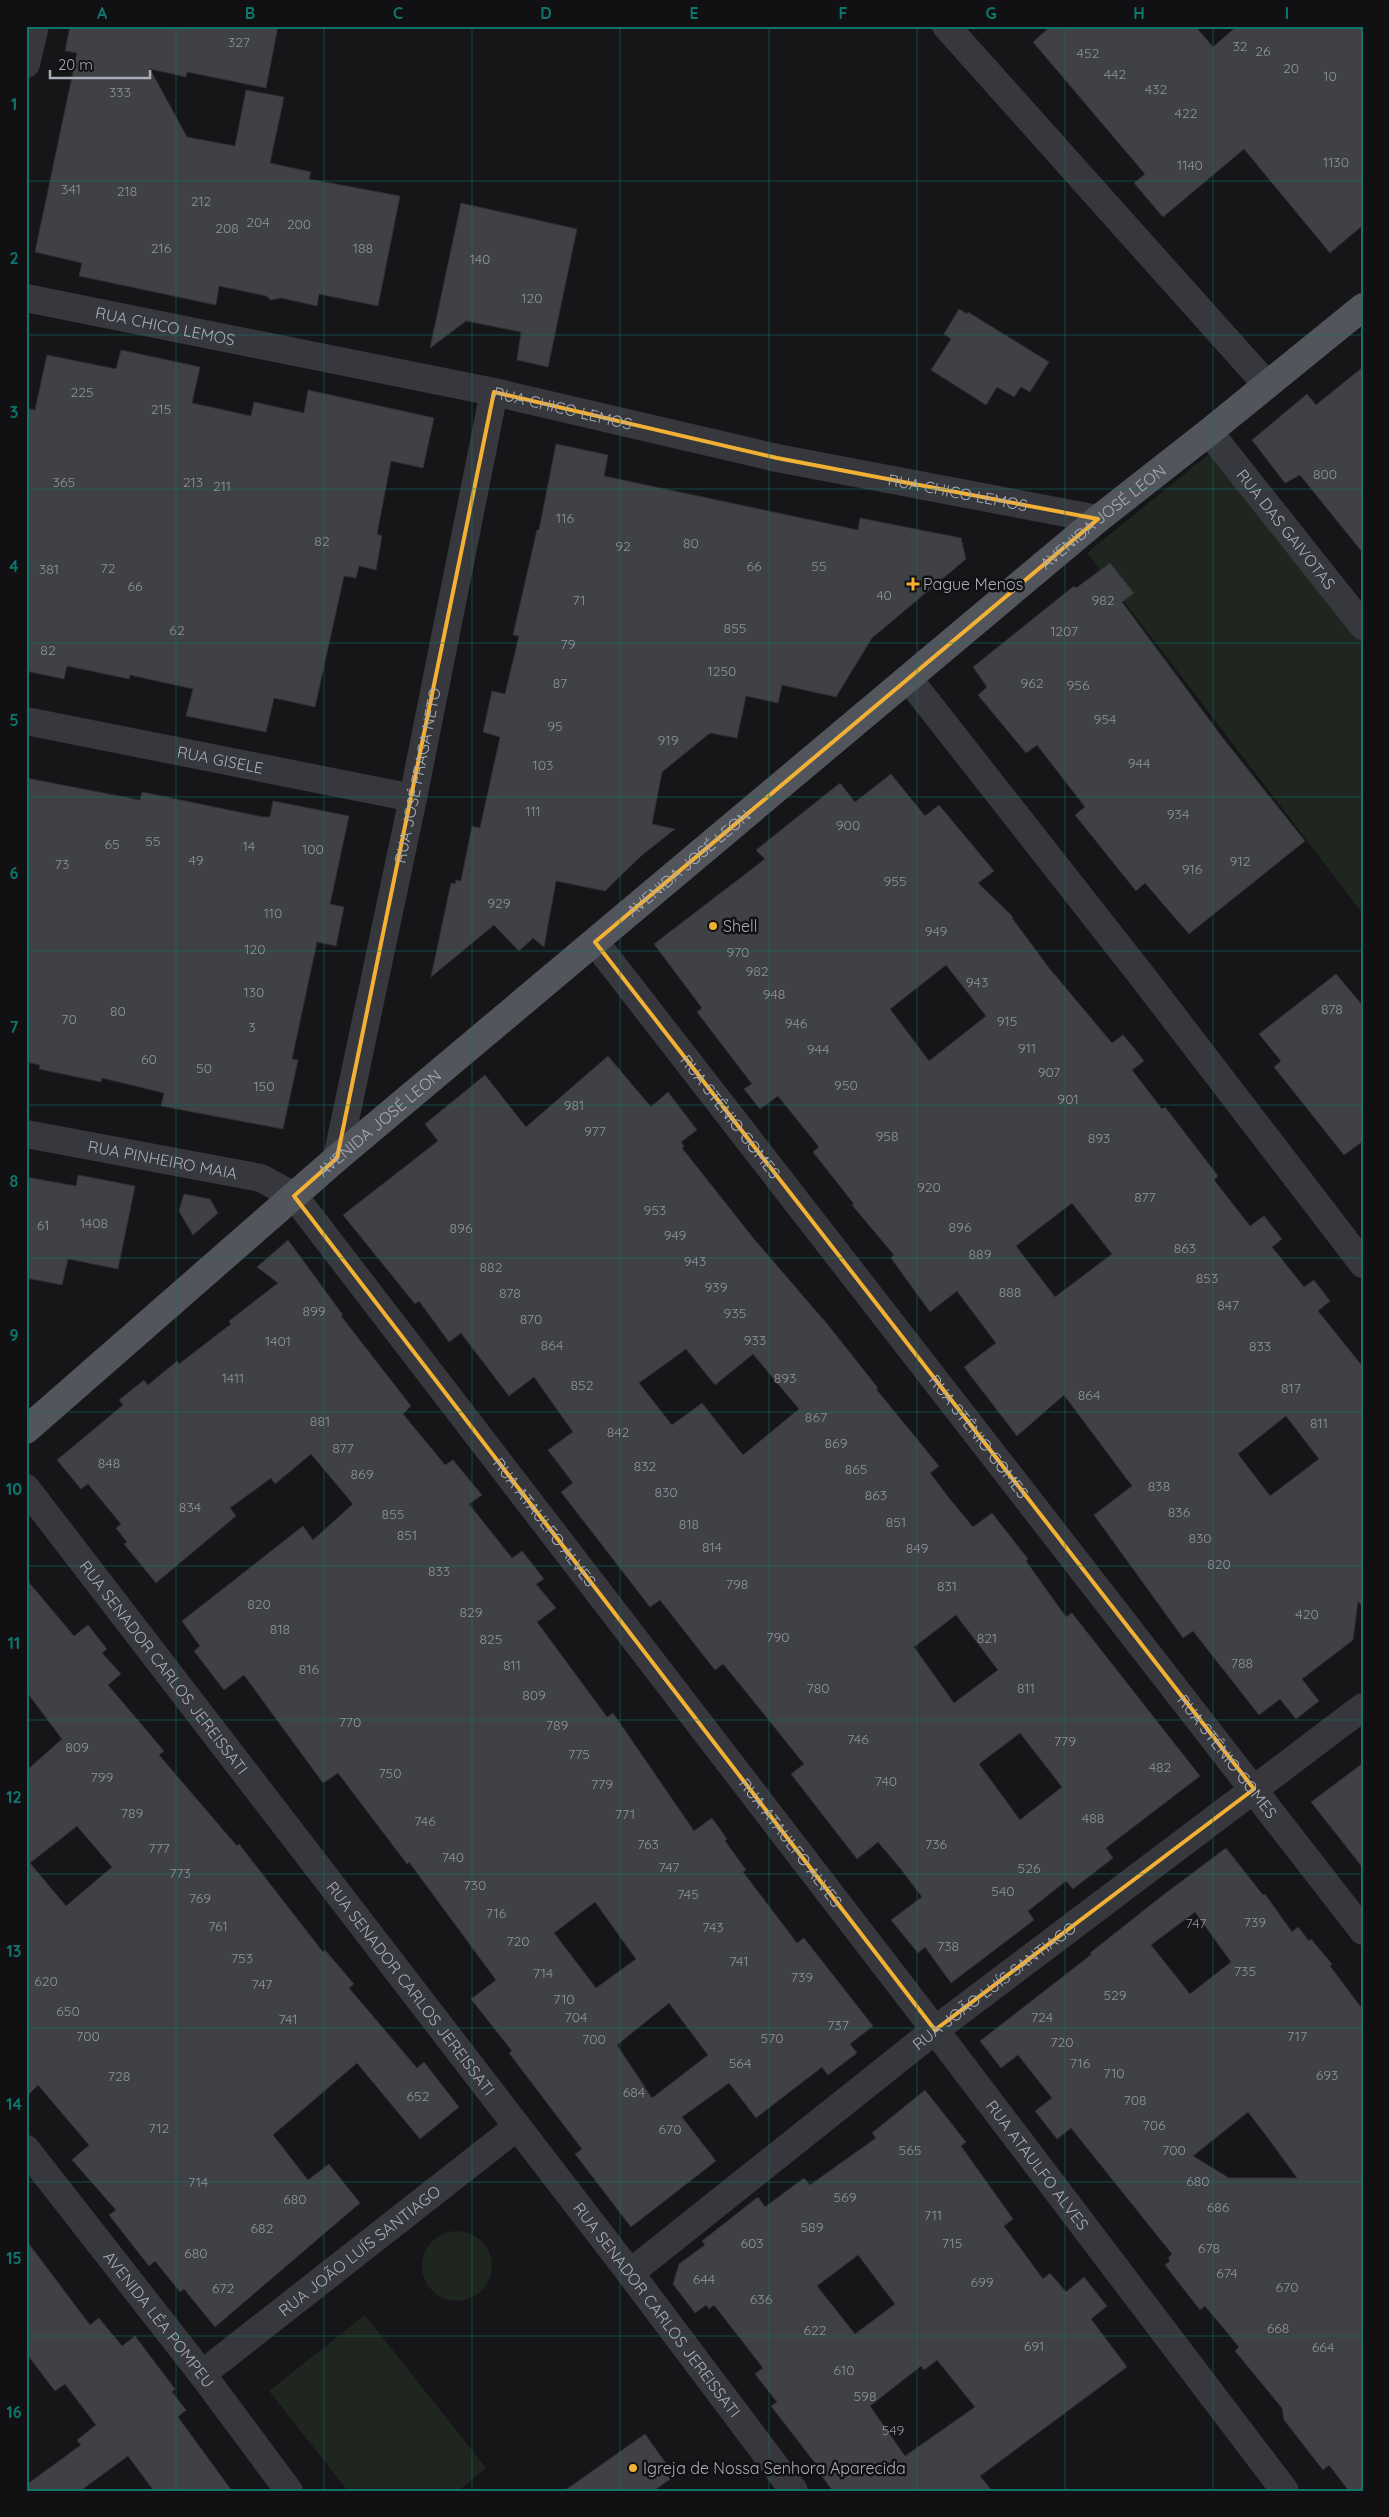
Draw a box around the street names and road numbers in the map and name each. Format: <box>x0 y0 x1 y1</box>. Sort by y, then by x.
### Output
street label: RUA CHICO LEMOS <box>94 302 237 350</box>
street label: RUA CHICO LEMOS <box>491 382 634 434</box>
street label: AVENIDA JOSÉ LEON <box>1036 460 1170 573</box>
street label: RUA DAS GAIVOTAS <box>1232 465 1340 593</box>
street label: RUA CHICO LEMOS <box>886 469 1029 515</box>
street label: RUA JOSÉ FRAGA NETO <box>390 686 445 865</box>
street label: RUA GISELE <box>175 741 265 778</box>
street label: AVENIDA JOSÉ LEON <box>622 805 754 921</box>
street label: RUA STÊNIO GOMES <box>676 1051 785 1182</box>
street label: AVENIDA JOSÉ LEON <box>313 1065 445 1181</box>
street label: RUA PINHEIRO MAIA <box>86 1136 239 1183</box>
street label: RUA STÊNIO GOMES <box>925 1370 1033 1502</box>
street label: RUA ATAULFO ALVES <box>489 1454 601 1591</box>
street label: RUA SENADOR CARLOS JEREISSATI <box>75 1556 252 1778</box>
street label: RUA STÊNIO GOMES <box>1173 1690 1282 1822</box>
street label: RUA ATAULFO ALVES <box>735 1774 847 1911</box>
street label: RUA SENADOR CARLOS JEREISSATI <box>322 1877 499 2099</box>
street label: RUA JOÃO LUÍS SANTIAGO <box>908 1917 1080 2054</box>
street label: RUA ATAULFO ALVES <box>982 2096 1093 2234</box>
street label: RUA JOÃO LUÍS SANTIAGO <box>274 2181 444 2320</box>
street label: RUA SENADOR CARLOS JEREISSATI <box>569 2198 745 2421</box>
street label: AVENIDA LÉA POMPEU <box>99 2247 219 2391</box>

